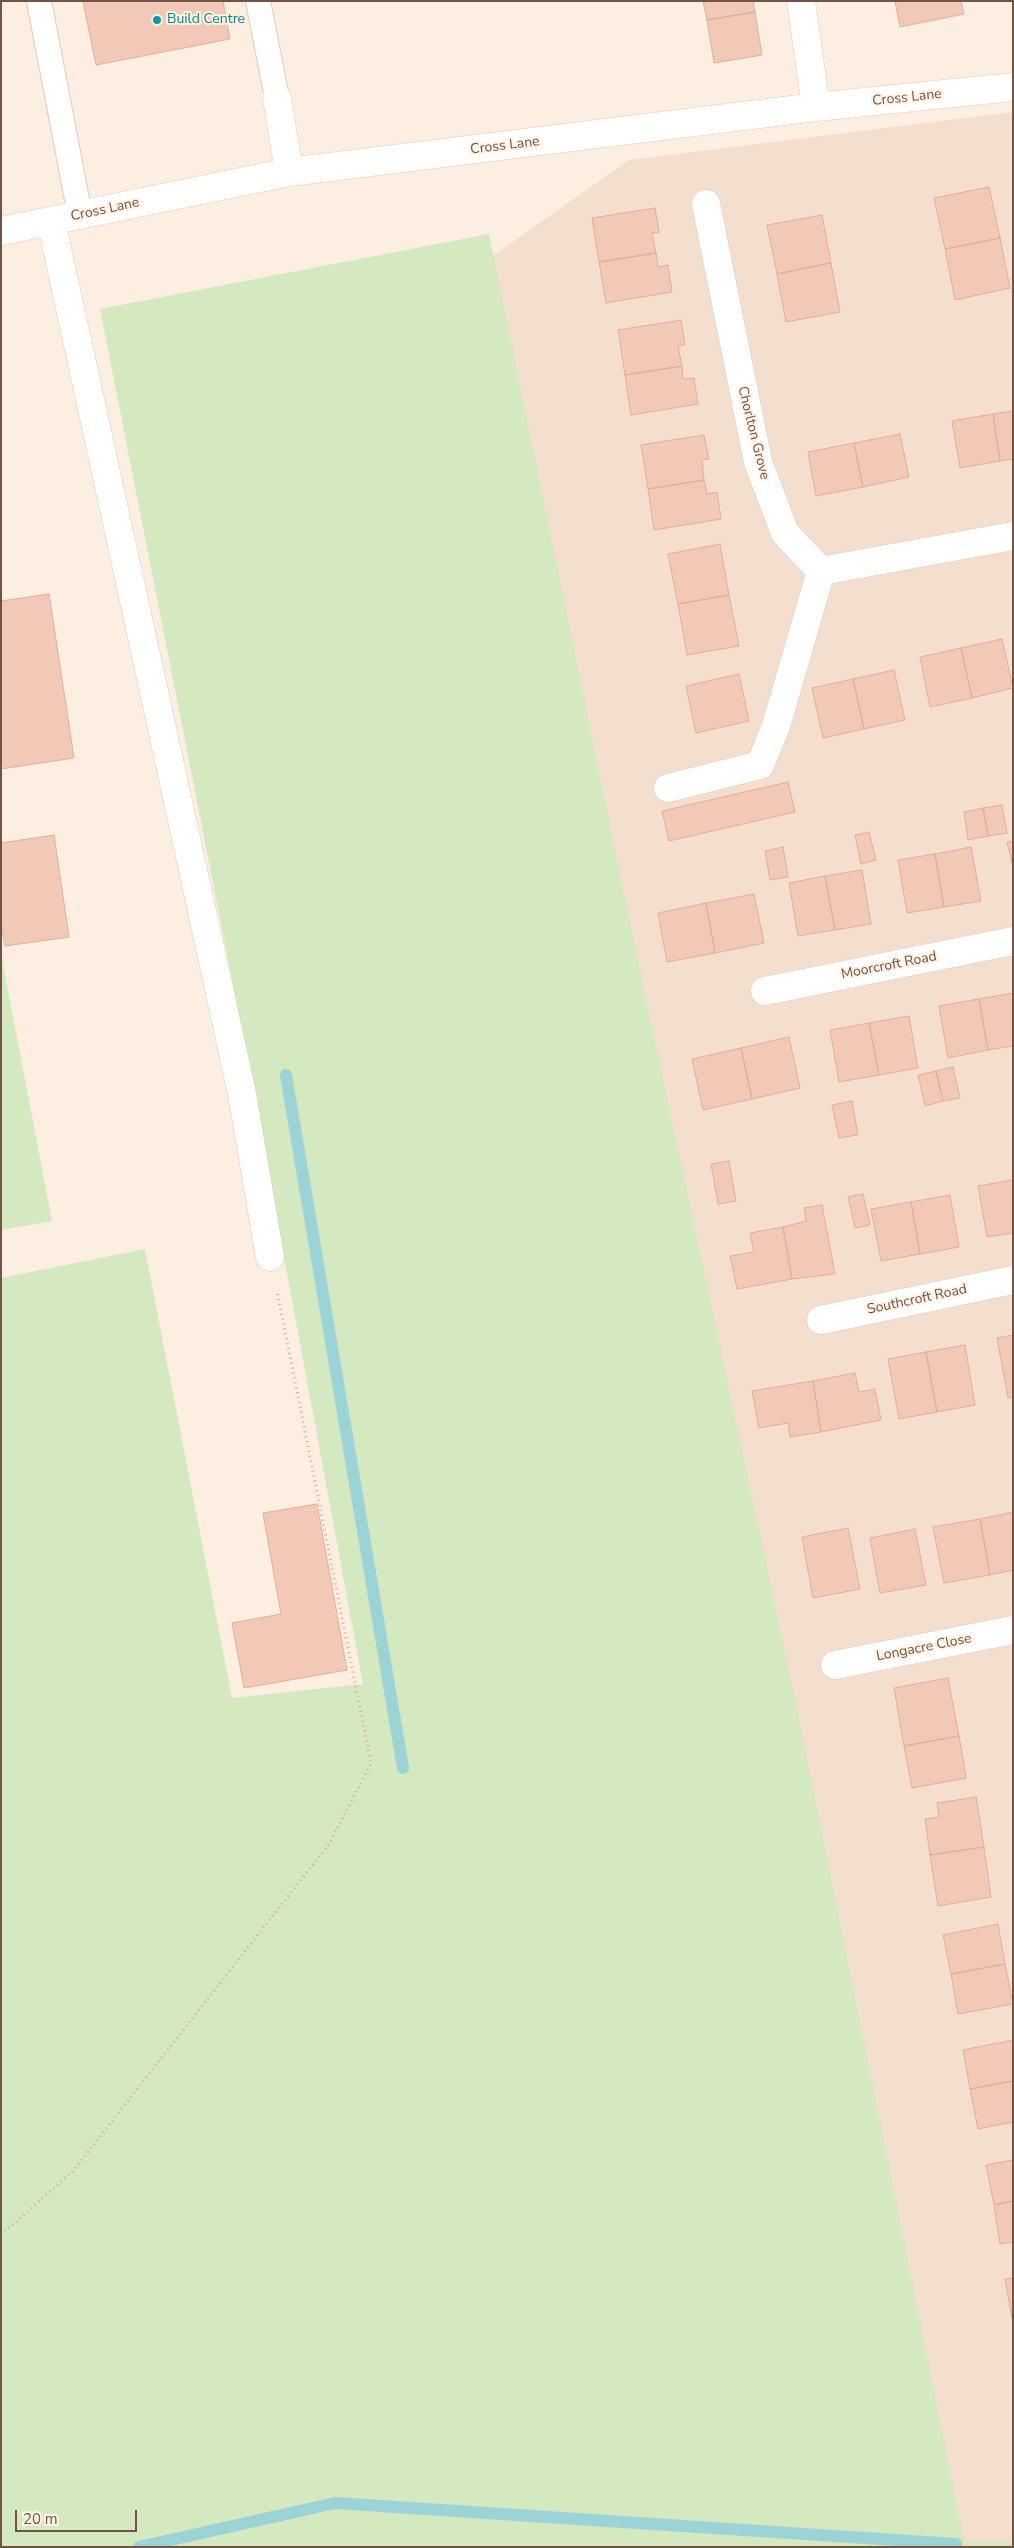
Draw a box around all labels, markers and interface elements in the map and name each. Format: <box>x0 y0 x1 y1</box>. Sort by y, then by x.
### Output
place label: Build Centre <box>167 12 245 28</box>
marker: Build Centre <box>151 14 163 26</box>
street label: Cross Lane <box>872 86 942 110</box>
street label: Cross Lane <box>469 133 541 159</box>
street label: Cross Lane <box>69 195 141 225</box>
street label: Chorlton Grove <box>733 385 773 481</box>
street label: Moorcroft Road <box>840 949 938 983</box>
street label: Southcroft Road <box>866 1281 968 1319</box>
street label: Longacre Close <box>875 1631 973 1665</box>
scale bar <box>18 2500 140 2532</box>
text: 20 m <box>23 2509 58 2529</box>

